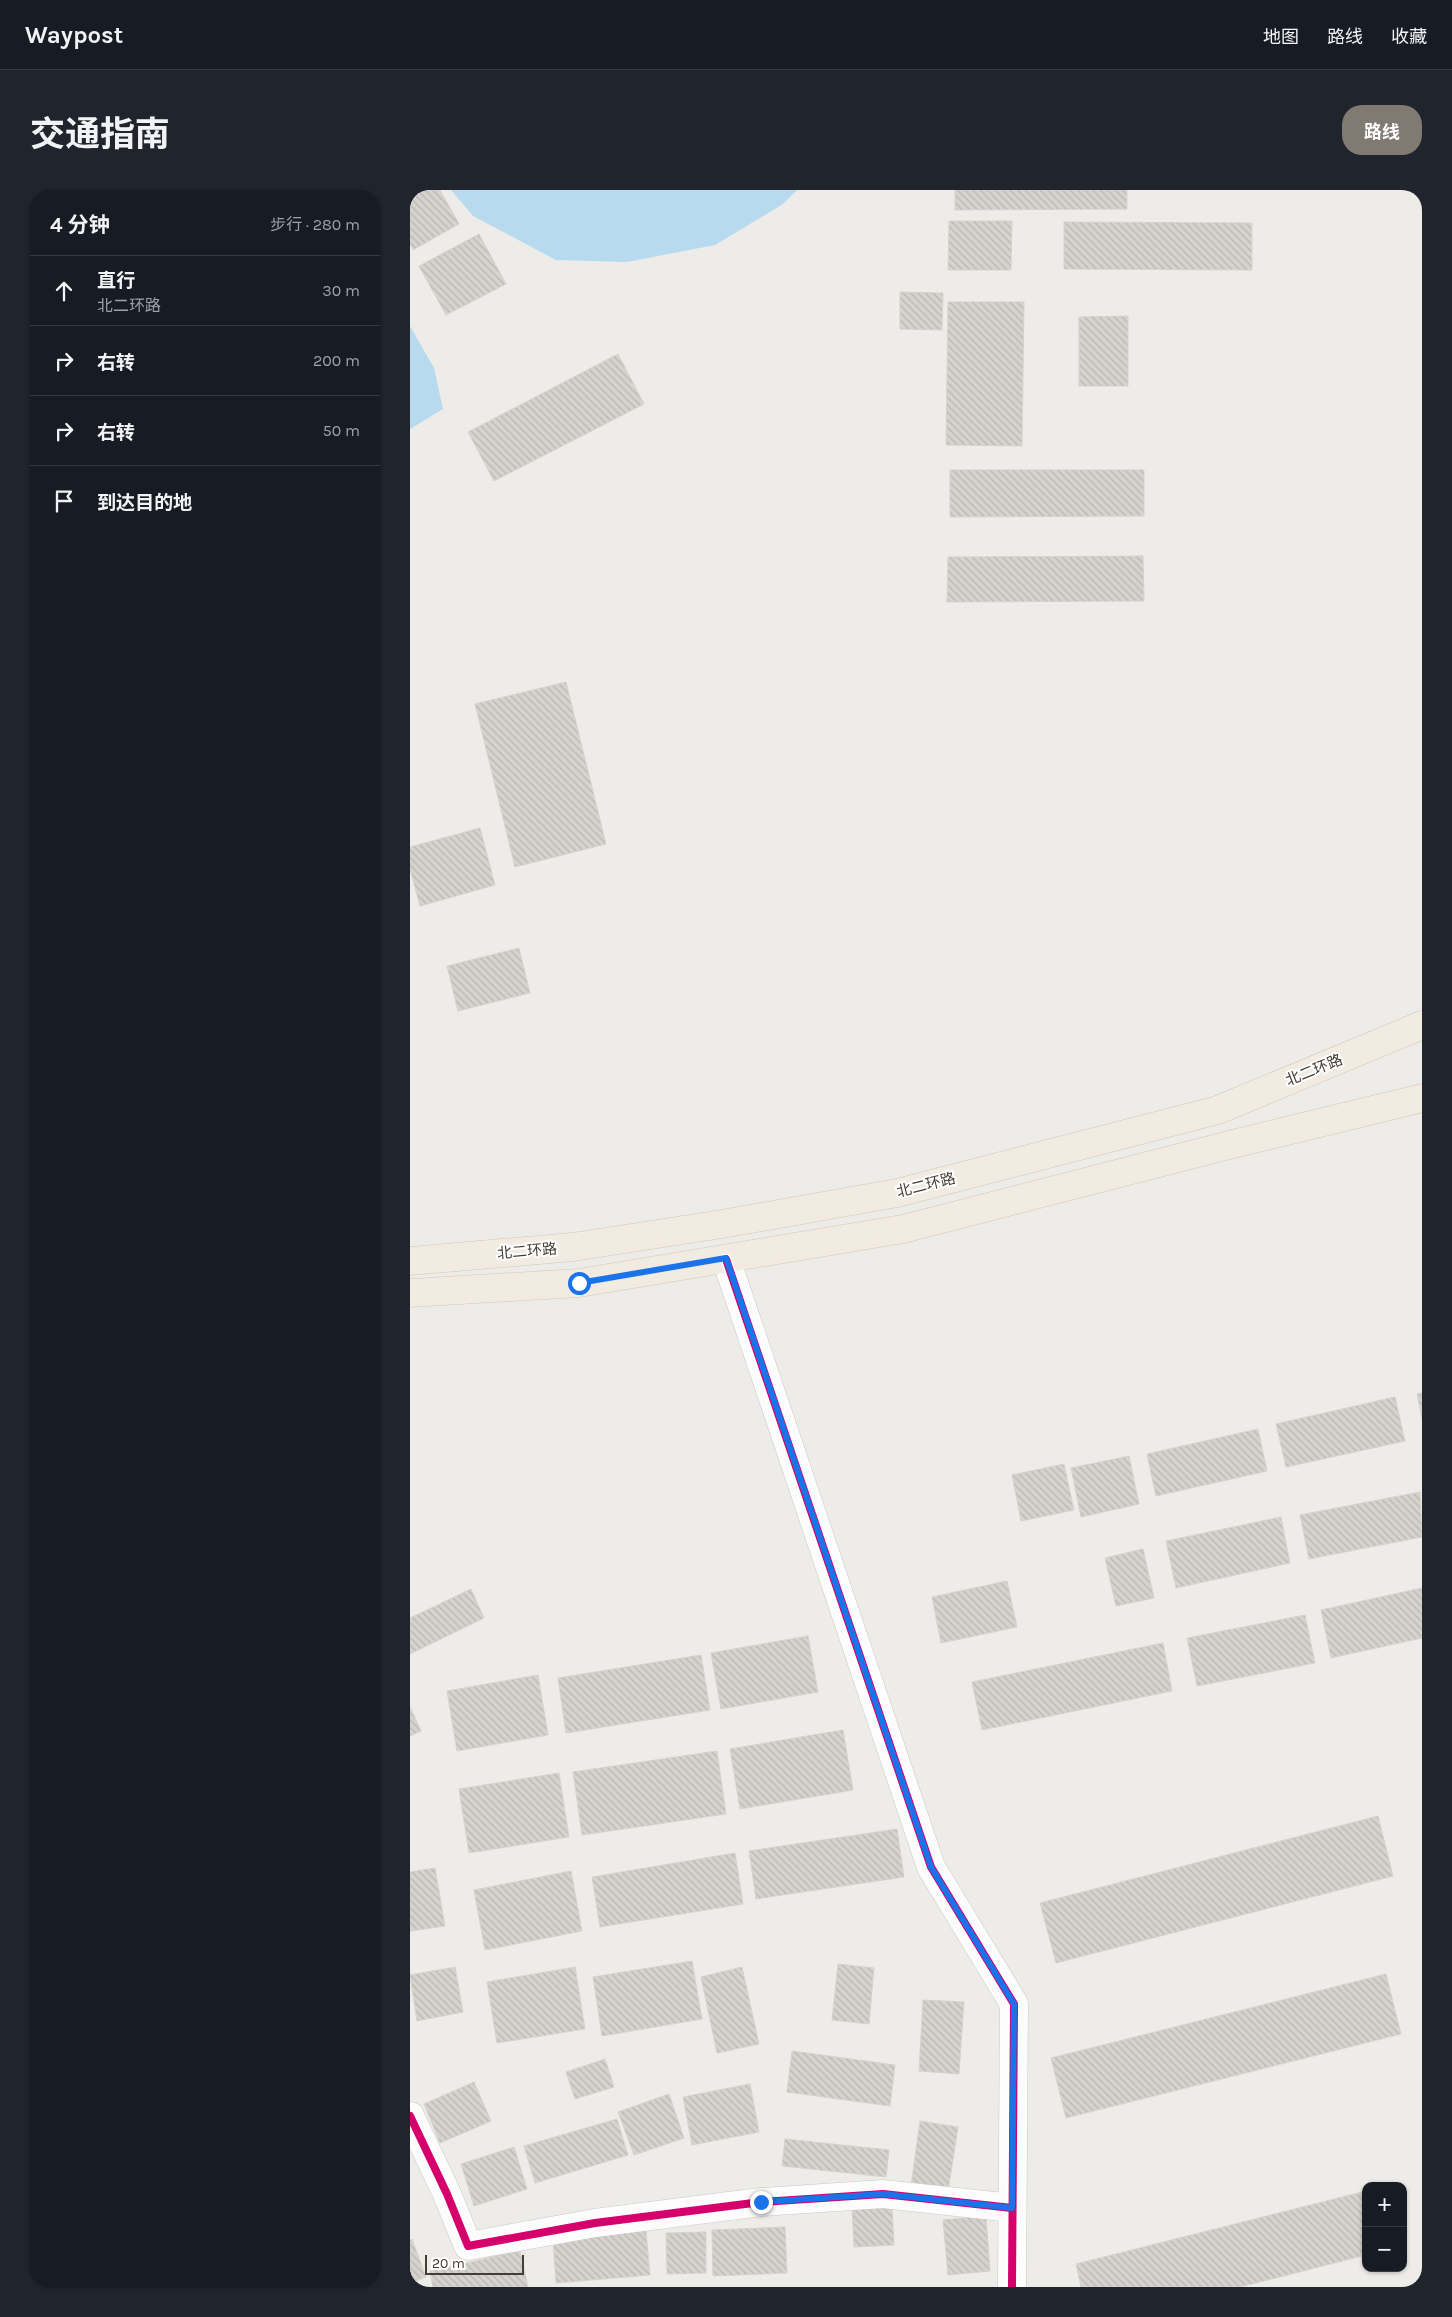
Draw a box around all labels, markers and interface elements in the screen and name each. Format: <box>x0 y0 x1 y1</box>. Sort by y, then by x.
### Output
text: Waypost <box>25 21 123 49</box>
text: 地图 <box>1263 26 1299 48</box>
text: 路线 <box>1327 26 1363 48</box>
text: 收藏 <box>1391 26 1427 48</box>
button: 路线 <box>1342 105 1422 155</box>
text: 交通指南 <box>30 114 170 155</box>
text: 4 分钟 <box>50 213 110 237</box>
text: 步行 · 280 m <box>270 215 360 234</box>
text: 直行 <box>97 270 135 292</box>
icon: ahead <box>50 277 78 305</box>
text: 30 m <box>322 281 360 300</box>
text: 北二环路 <box>97 296 161 315</box>
icon: right <box>50 347 78 375</box>
text: 200 m <box>313 351 360 370</box>
text: 右转 <box>97 352 135 374</box>
icon: right <box>50 417 78 445</box>
text: 50 m <box>323 421 360 440</box>
text: 右转 <box>97 422 135 444</box>
icon: arrive <box>50 487 78 515</box>
text: 到达目的地 <box>97 492 192 514</box>
street label: 北二环路 <box>1283 1050 1345 1090</box>
street label: 北二环路 <box>895 1169 957 1201</box>
street label: 北二环路 <box>496 1239 558 1263</box>
route start <box>568 1272 591 1295</box>
map controls <box>1362 2182 1407 2272</box>
button: + <box>1362 2182 1407 2227</box>
route end <box>750 2191 773 2214</box>
button: − <box>1362 2227 1407 2272</box>
scale bar <box>425 2252 524 2275</box>
text: 20 m <box>432 2255 465 2272</box>

